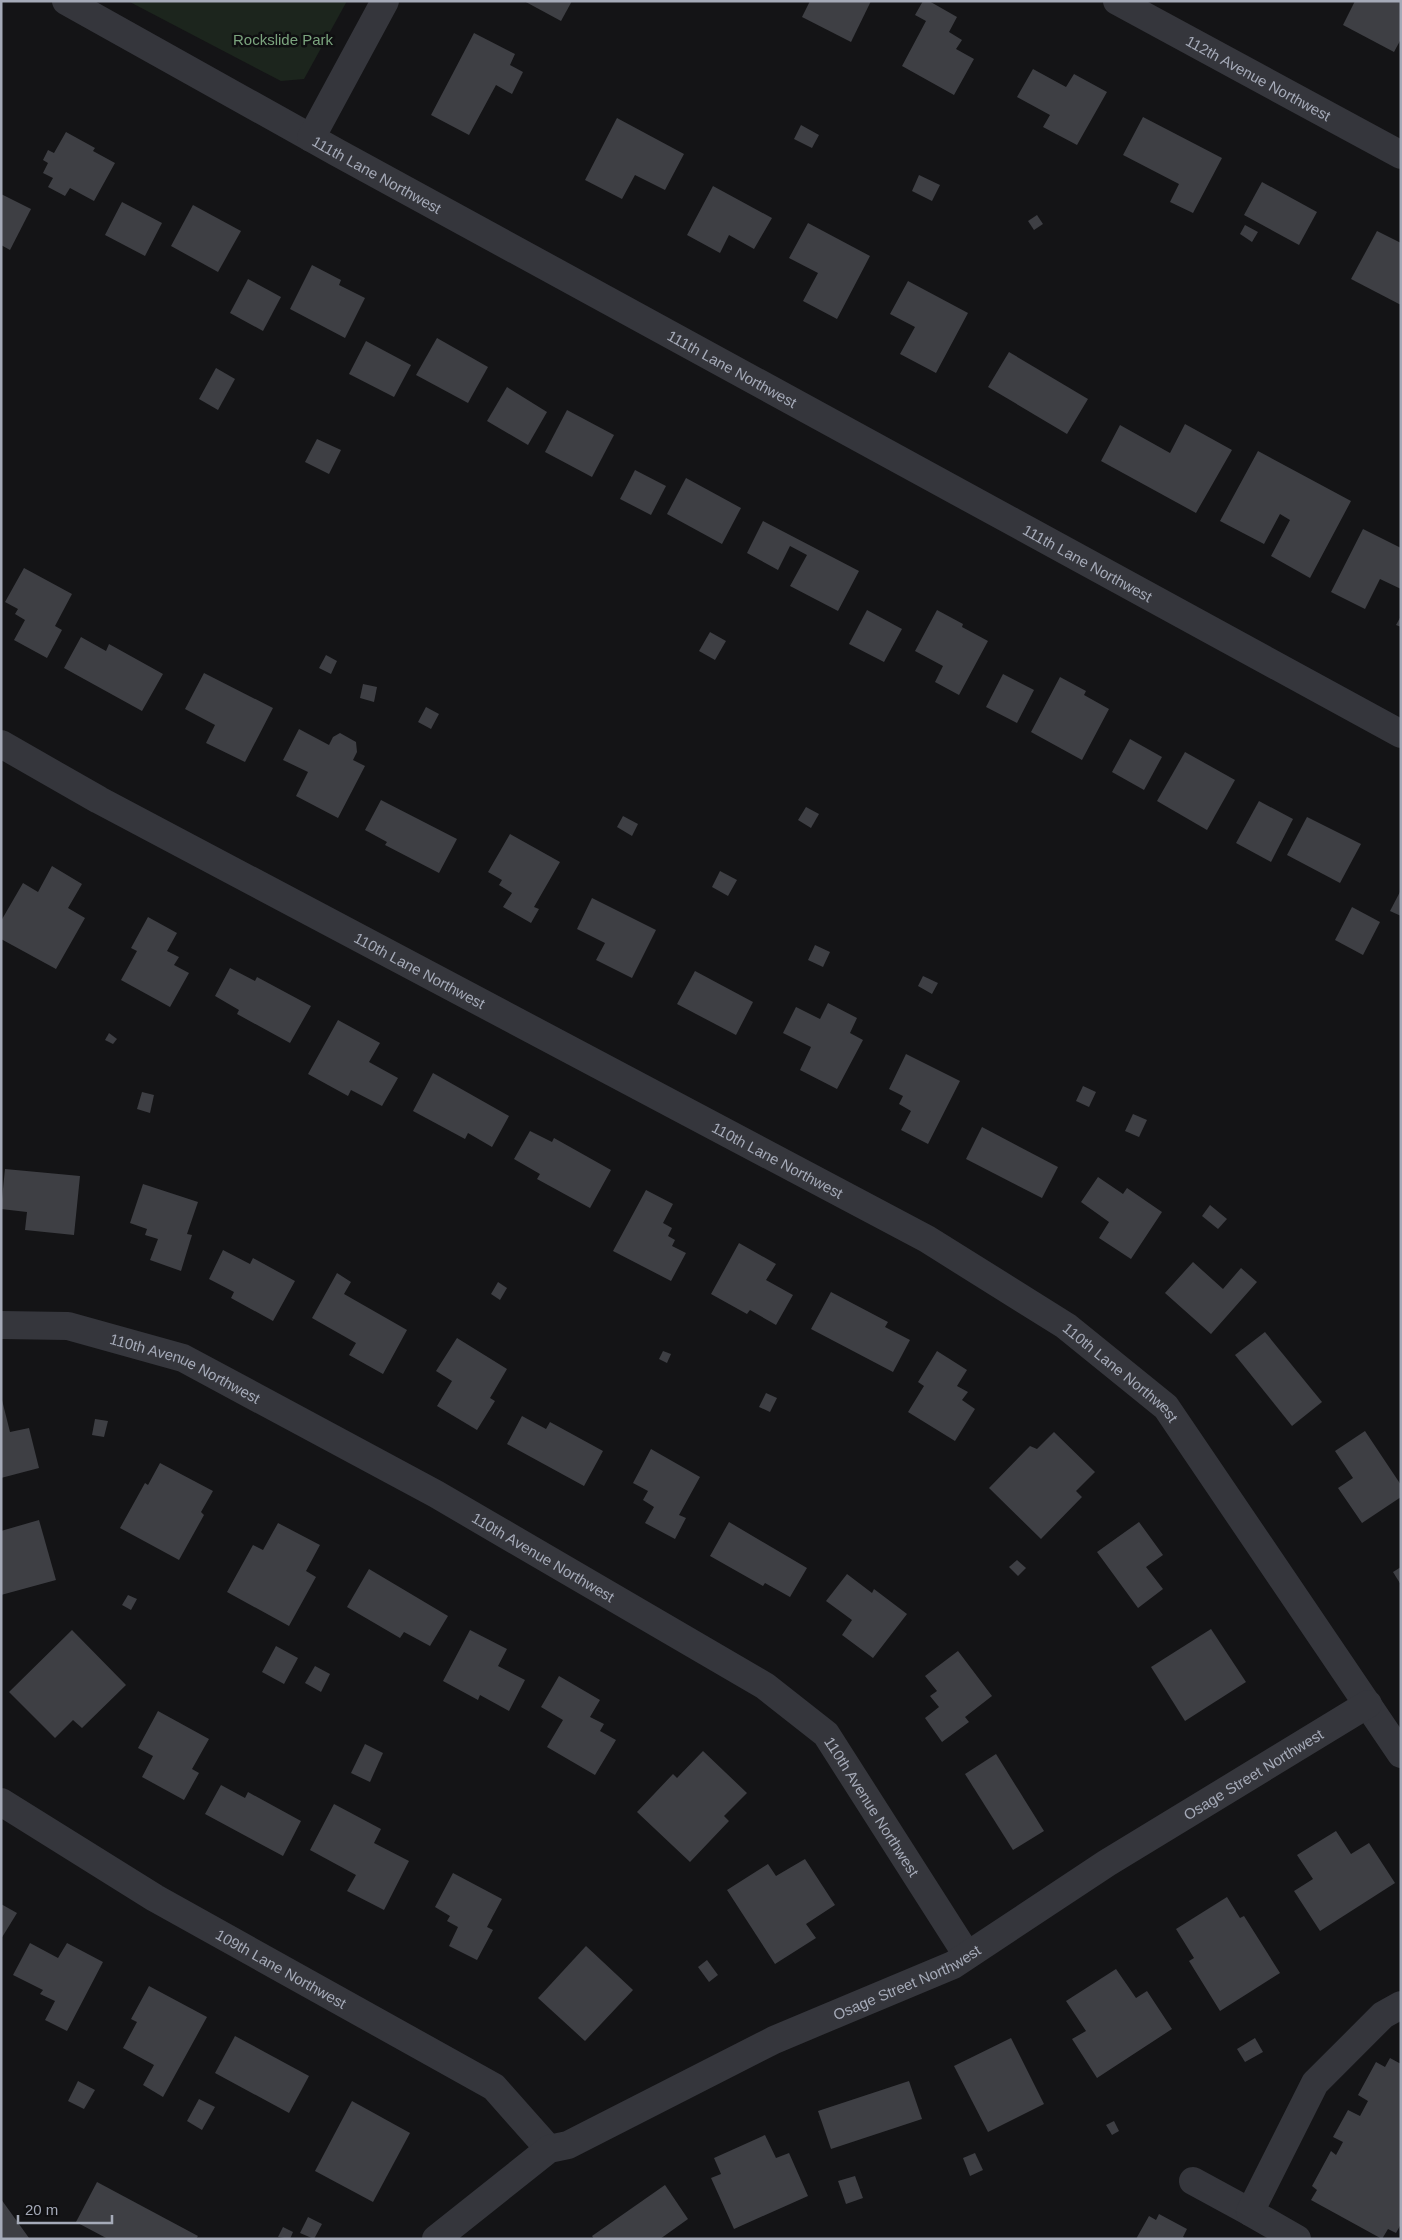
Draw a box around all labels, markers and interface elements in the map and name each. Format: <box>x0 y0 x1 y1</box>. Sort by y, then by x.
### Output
park label: Rockslide Park <box>233 31 334 48</box>
street label: 112th Avenue Northwest <box>1183 32 1335 124</box>
street label: 111th Lane Northwest <box>310 132 445 217</box>
street label: 111th Lane Northwest <box>665 326 801 411</box>
street label: 111th Lane Northwest <box>1020 521 1156 605</box>
street label: 110th Lane Northwest <box>351 928 489 1012</box>
street label: 110th Lane Northwest <box>709 1118 847 1202</box>
street label: 110th Lane Northwest <box>1060 1319 1183 1426</box>
street label: 110th Avenue Northwest <box>108 1330 264 1407</box>
street label: 110th Avenue Northwest <box>469 1508 618 1605</box>
street label: Osage Street Northwest <box>1180 1725 1327 1823</box>
street label: 110th Avenue Northwest <box>821 1733 923 1880</box>
street label: 109th Lane Northwest <box>213 1925 350 2012</box>
street label: Osage Street Northwest <box>831 1940 984 2023</box>
scale bar <box>18 2192 111 2224</box>
text: 20 m <box>25 2201 58 2218</box>

